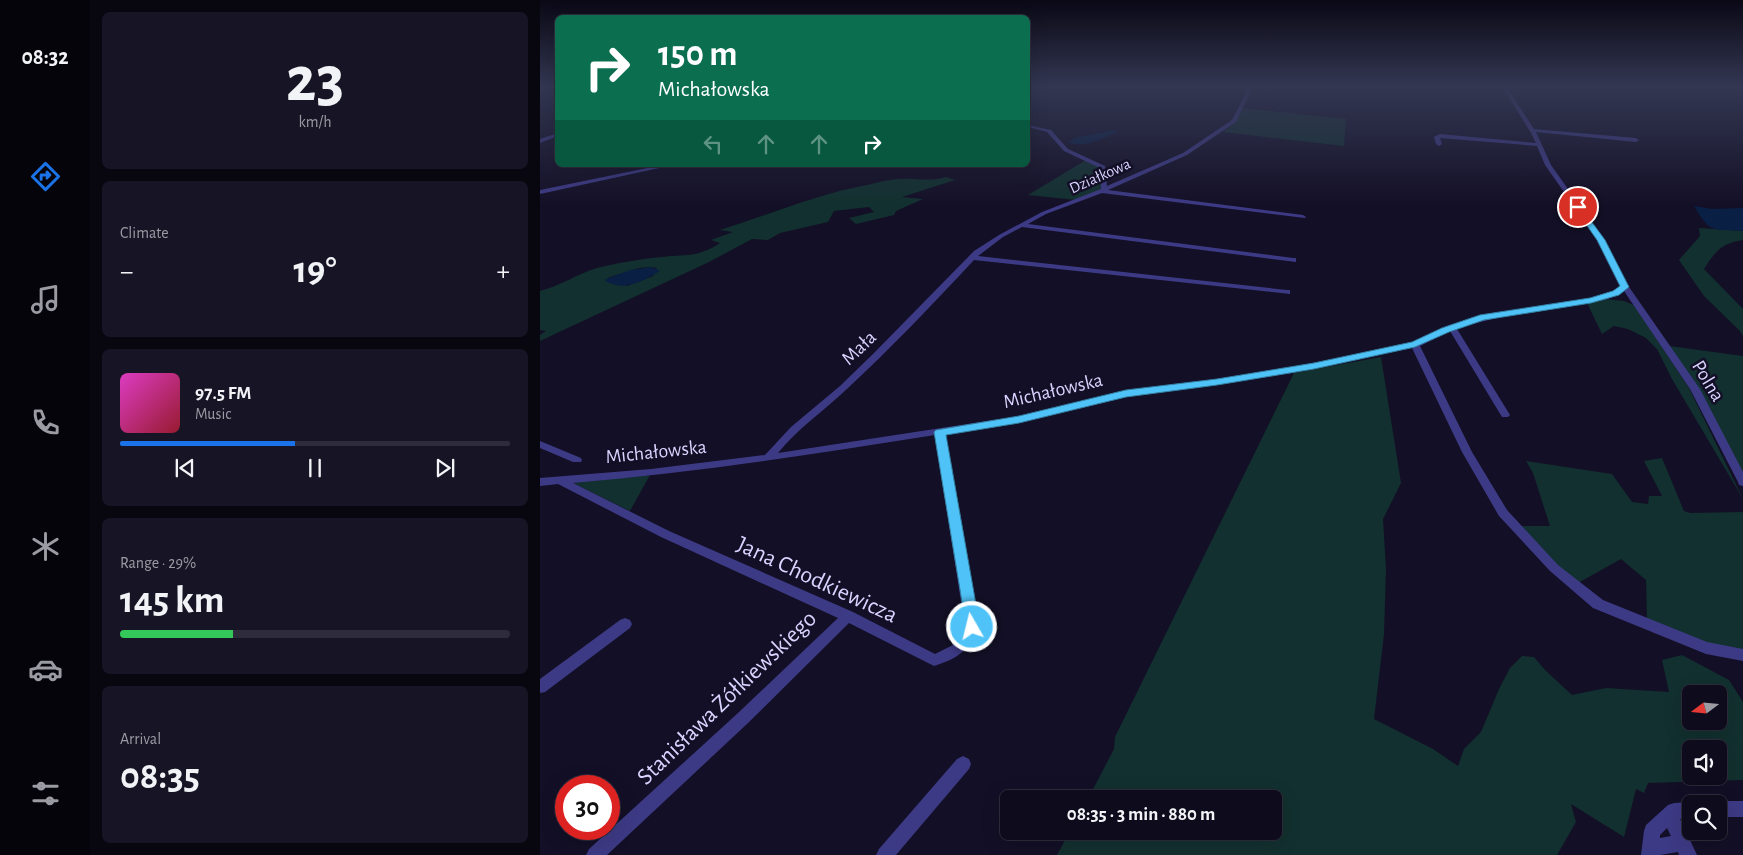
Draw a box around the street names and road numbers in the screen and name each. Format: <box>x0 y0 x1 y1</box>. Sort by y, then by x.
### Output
street label: Działkowa <box>1067 155 1133 197</box>
street label: Mała <box>838 327 880 369</box>
street label: Polna <box>1688 357 1728 405</box>
street label: Michałowska <box>1001 370 1105 412</box>
street label: Michałowska <box>604 437 708 467</box>
street label: Jana Chodkiewicza <box>733 532 901 628</box>
street label: Stanisława Żółkiewskiego <box>632 606 821 790</box>

